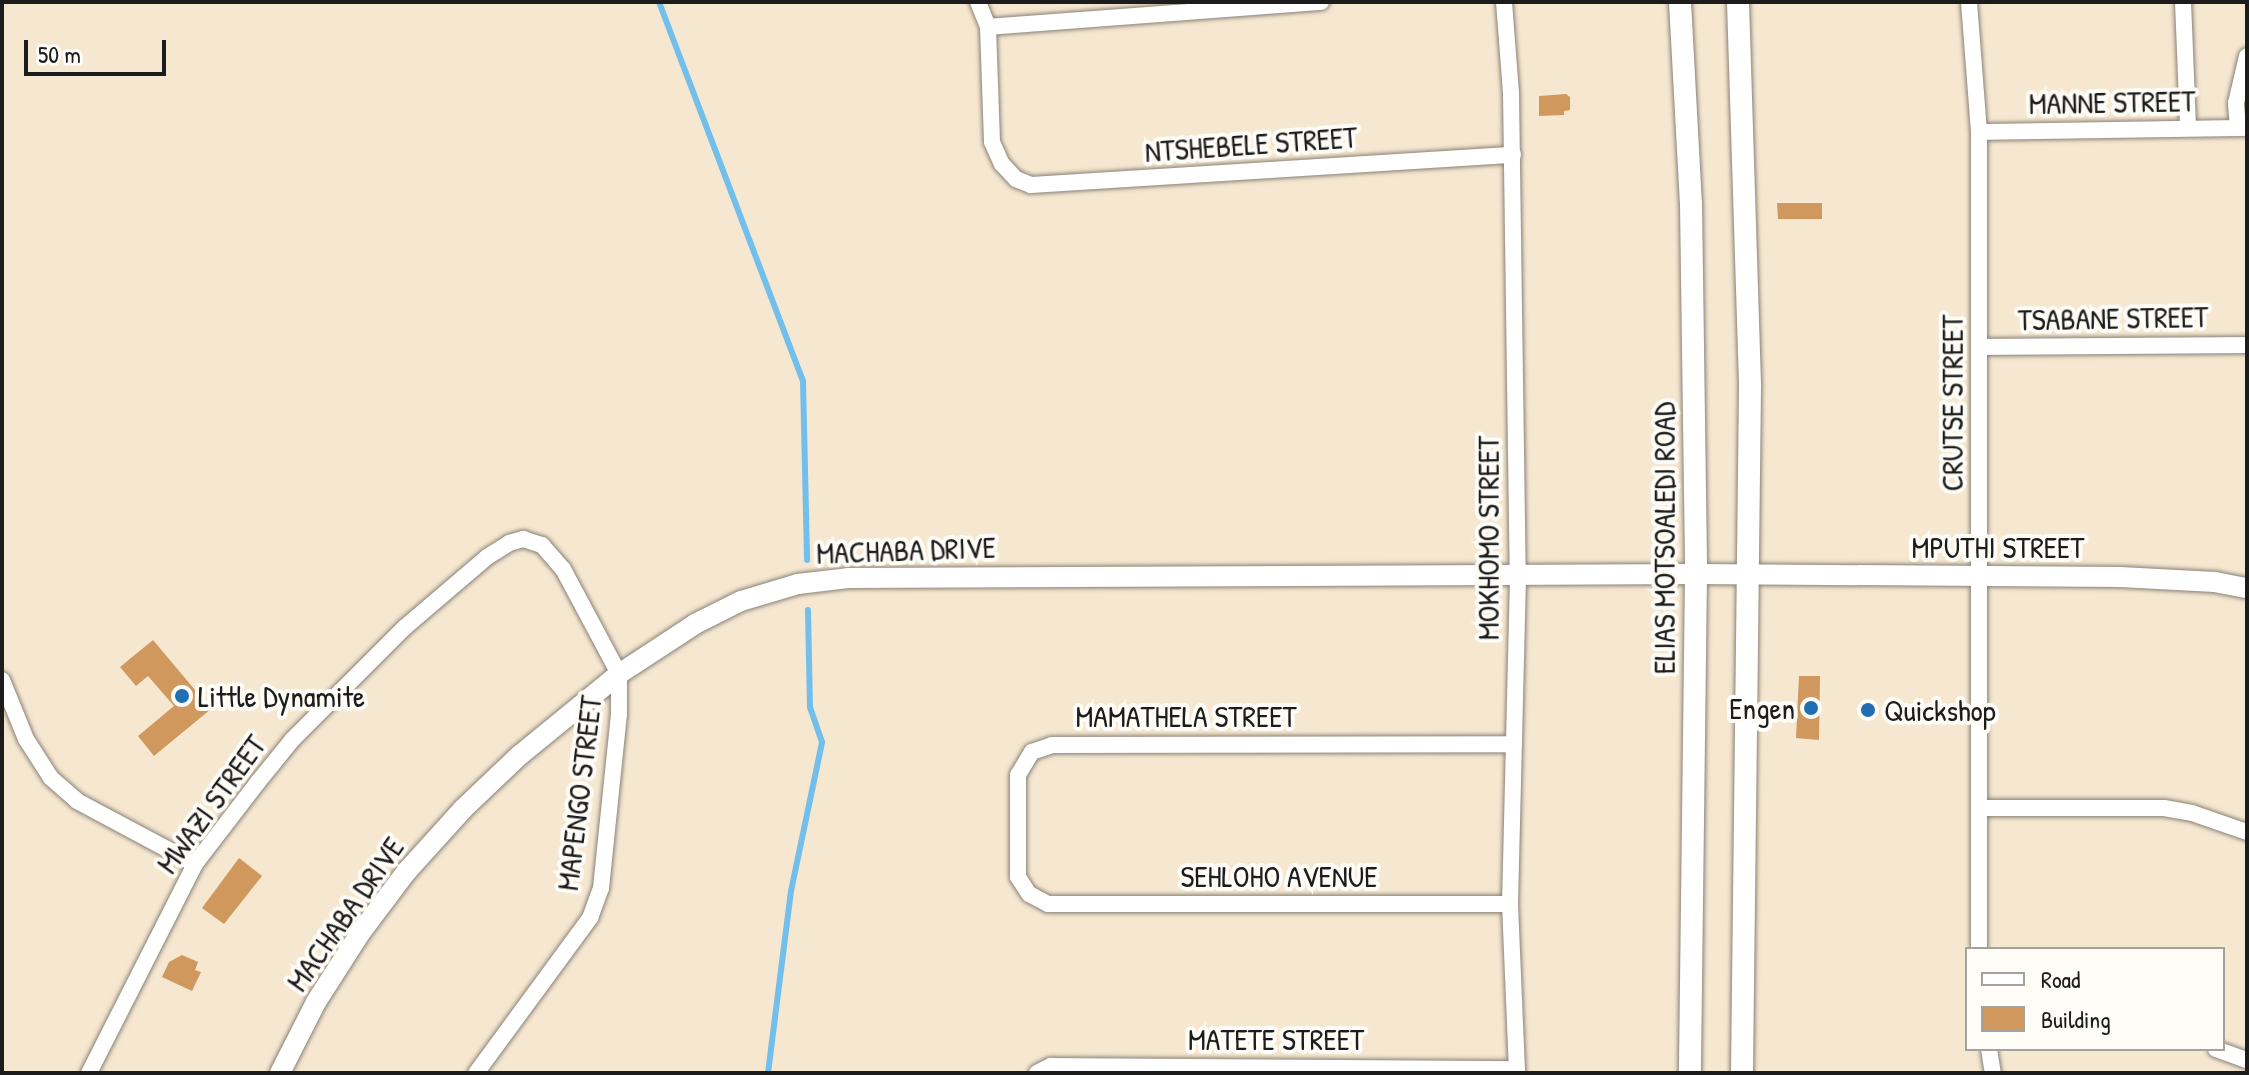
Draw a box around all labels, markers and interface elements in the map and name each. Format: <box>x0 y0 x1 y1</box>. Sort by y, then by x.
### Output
scale bar <box>28 24 170 74</box>
text: 50 m <box>38 38 81 70</box>
street label: MANNE STREET <box>2028 83 2196 121</box>
street label: NTSHEBELE STREET <box>1144 119 1358 169</box>
street label: TSABANE STREET <box>2017 298 2209 338</box>
street label: CRUTSE STREET <box>1934 315 1970 491</box>
street label: ELIAS MOTSOALEDI ROAD <box>1646 402 1682 674</box>
street label: MOKHOMO STREET <box>1470 436 1506 640</box>
street label: MACHABA DRIVE <box>816 529 996 571</box>
street label: MPUTHI STREET <box>1912 529 2084 565</box>
place label: Little Dynamite <box>198 678 365 714</box>
marker: Little Dynamite <box>173 687 191 705</box>
place label: Engen <box>1729 690 1795 726</box>
place label: Quickshop <box>1884 692 1996 728</box>
street label: MAPENGO STREET <box>549 693 609 893</box>
street label: MAMATHELA STREET <box>1075 698 1297 734</box>
marker: Engen <box>1802 699 1820 717</box>
marker: Quickshop <box>1859 701 1877 719</box>
street label: MWAZI STREET <box>149 728 273 880</box>
street label: MACHABA DRIVE <box>279 830 411 998</box>
street label: SEHLOHO AVENUE <box>1180 858 1378 894</box>
legend <box>1965 947 2225 1051</box>
text: Road <box>2041 963 2080 995</box>
text: Building <box>2041 1003 2111 1035</box>
street label: MATETE STREET <box>1188 1021 1364 1057</box>

